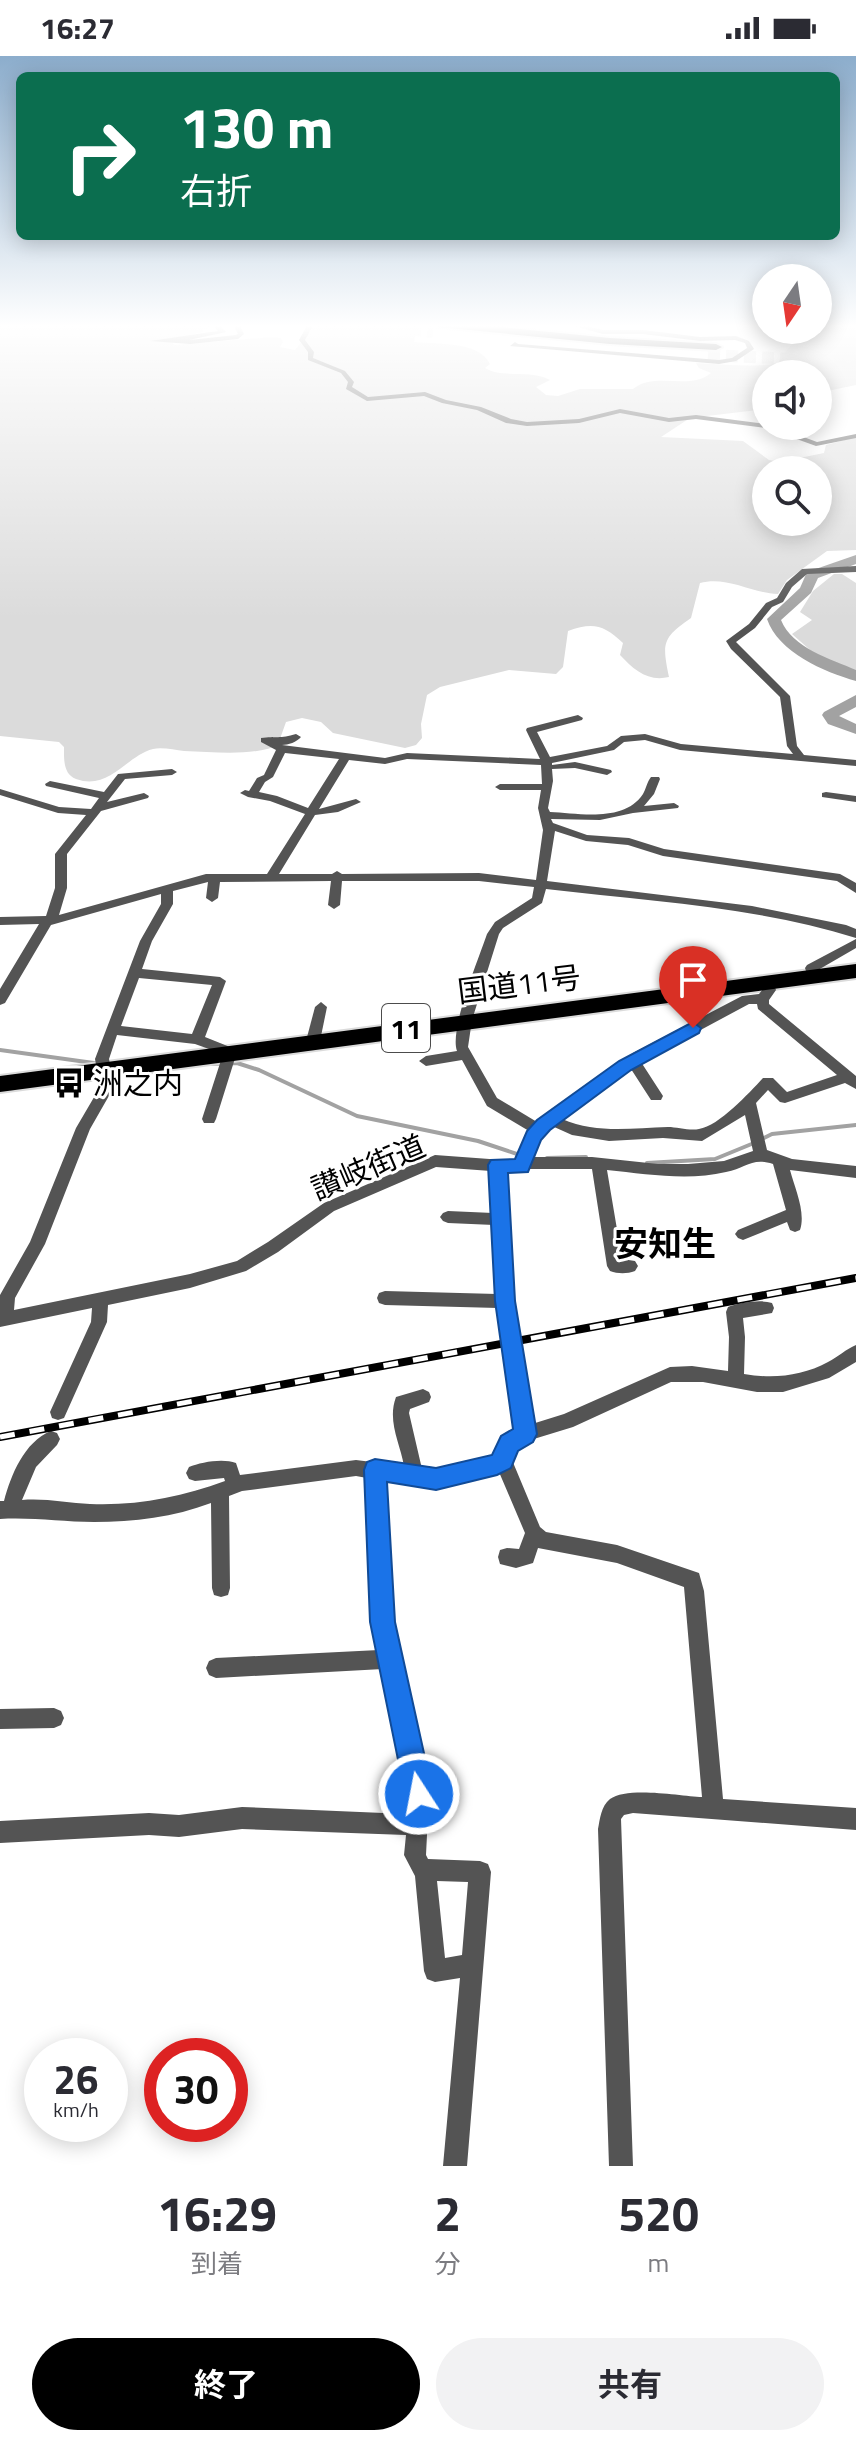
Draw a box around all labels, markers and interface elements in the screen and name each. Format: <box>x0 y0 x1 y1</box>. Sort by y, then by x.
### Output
text: 16:27 <box>40 5 115 51</box>
text: 130 m <box>180 85 333 170</box>
icon: right <box>48 104 152 208</box>
text: 右折 <box>180 163 252 218</box>
north arrow <box>752 264 832 344</box>
map controls <box>752 264 832 536</box>
button: sound <box>752 360 832 440</box>
button: search <box>752 456 832 536</box>
pin <box>659 946 727 1028</box>
street label: 国道11号 <box>455 954 583 1014</box>
icon: arrive <box>671 958 715 1002</box>
road number: 11 <box>382 1004 430 1052</box>
place label: 洲之内 <box>93 1060 183 1106</box>
bus stop icon: 洲之内 <box>52 1066 86 1100</box>
street label: 讃岐街道 <box>304 1122 432 1212</box>
district label: 安知生 <box>614 1217 716 1269</box>
position arrow <box>377 1752 461 1836</box>
speed limit sign: 30 <box>144 2038 248 2142</box>
text: 26 <box>54 2049 98 2110</box>
text: km/h <box>53 2094 99 2125</box>
text: 16:29 <box>157 2177 277 2250</box>
text: 2 <box>434 2177 461 2250</box>
text: 520 <box>618 2177 699 2250</box>
text: m <box>648 2243 669 2282</box>
text: 到着 <box>191 2244 243 2283</box>
text: 分 <box>435 2244 461 2283</box>
button: 終了 <box>32 2338 420 2430</box>
button: 共有 <box>436 2338 824 2430</box>

